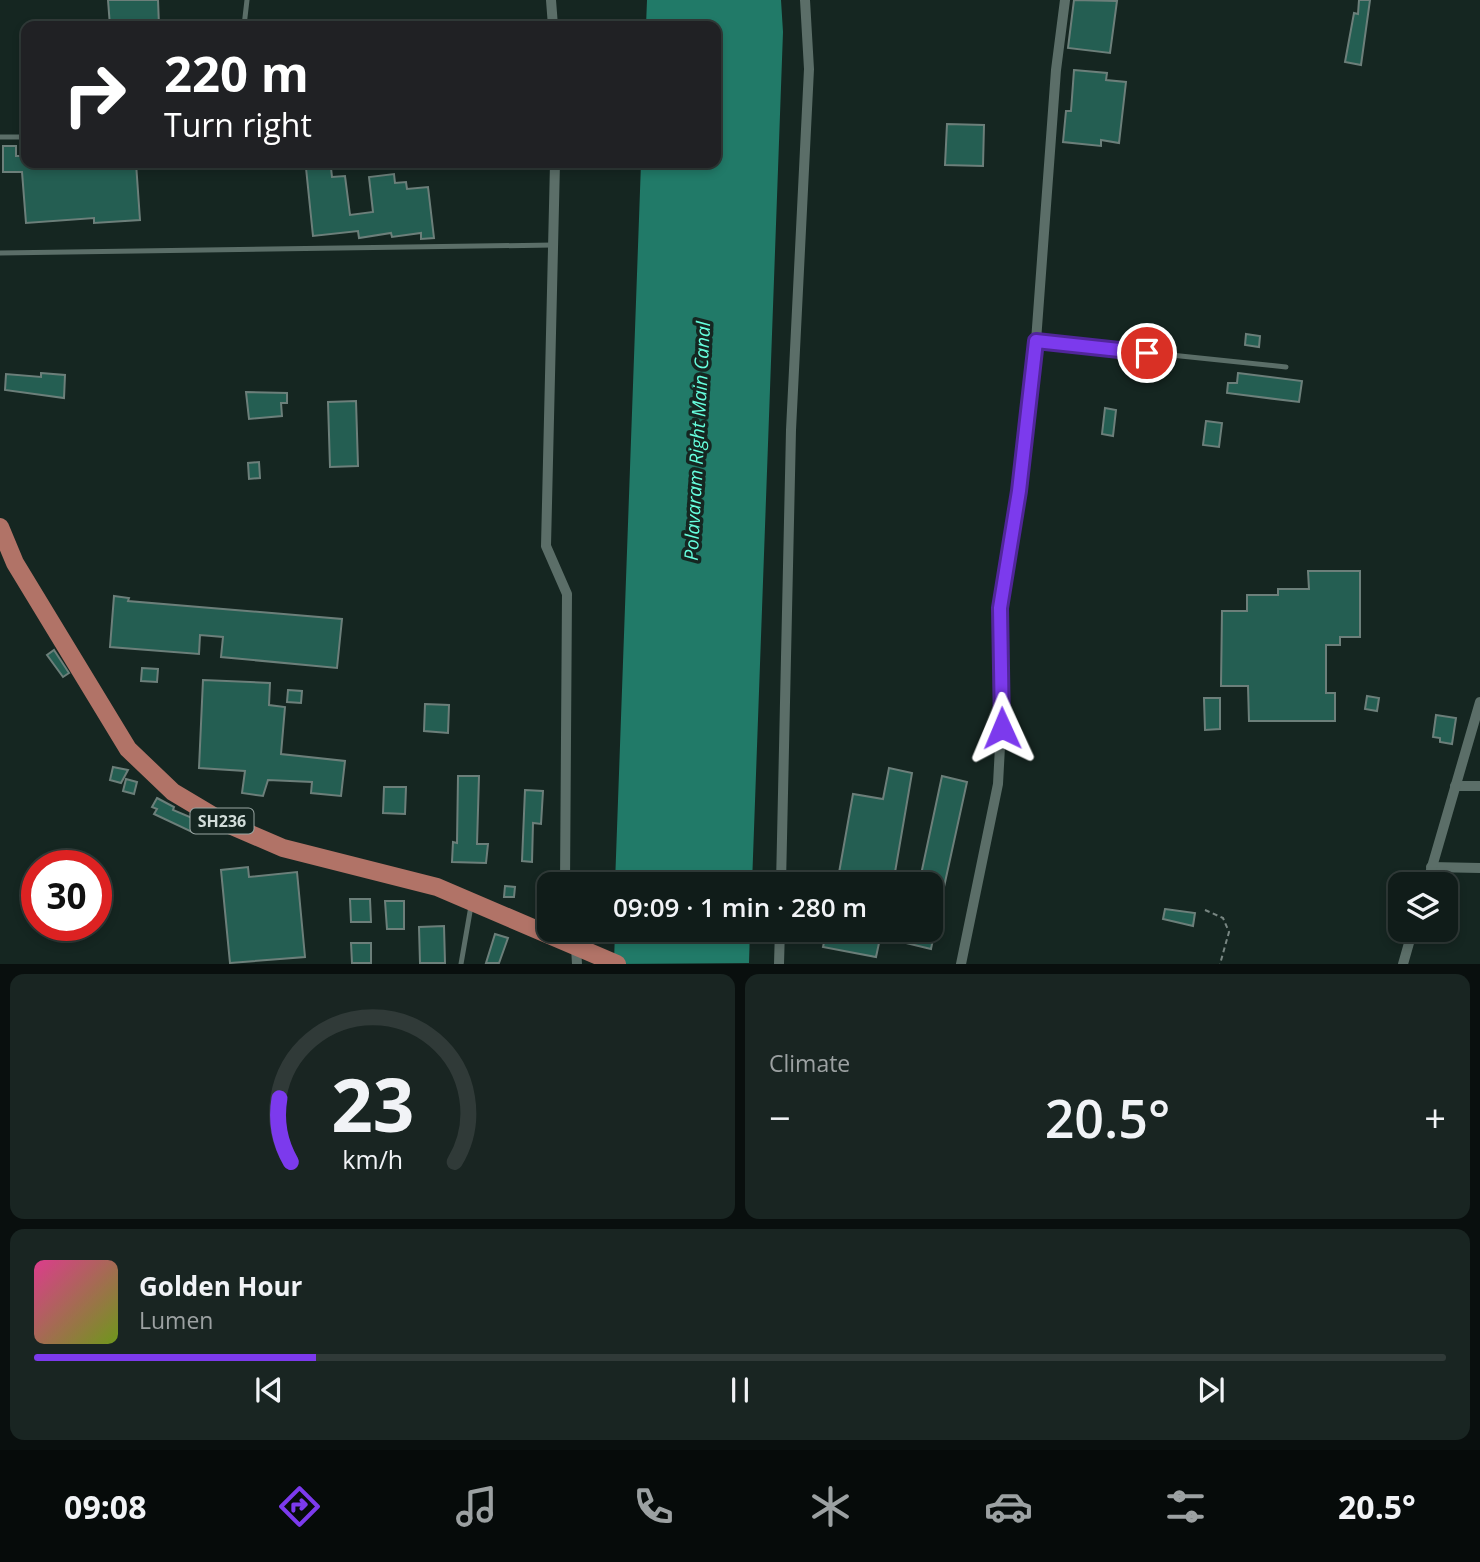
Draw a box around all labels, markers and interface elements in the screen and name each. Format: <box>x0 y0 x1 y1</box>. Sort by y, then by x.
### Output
text: 220 m <box>164 40 309 106</box>
icon: right <box>49 49 140 140</box>
text: Turn right <box>164 103 312 146</box>
water label: Polavaram Right Main Canal <box>678 319 716 561</box>
pin <box>1117 323 1177 383</box>
icon: arrive <box>1128 334 1166 372</box>
position arrow <box>965 691 1039 765</box>
road number: SH236 <box>190 808 254 834</box>
speed limit sign: 30 <box>21 850 112 941</box>
map controls <box>1388 872 1458 942</box>
button: layers <box>1388 872 1458 942</box>
text: 09:09 · 1 min · 280 m <box>613 889 867 925</box>
text: Climate <box>769 1047 850 1079</box>
text: 23 <box>331 1055 414 1154</box>
text: 20.5° <box>1045 1082 1170 1153</box>
text: − <box>769 1091 791 1143</box>
text: + <box>1424 1091 1446 1143</box>
text: km/h <box>342 1142 403 1176</box>
text: Golden Hour <box>139 1268 302 1304</box>
text: Lumen <box>139 1304 213 1336</box>
icon: previous <box>250 1371 288 1409</box>
icon: pause <box>721 1371 759 1409</box>
icon: next <box>1192 1371 1230 1409</box>
icon: directions <box>275 1482 324 1531</box>
icon: music <box>452 1482 501 1531</box>
icon: phone <box>629 1482 678 1531</box>
icon: climate <box>806 1482 855 1531</box>
icon: car <box>984 1482 1033 1531</box>
icon: filters <box>1161 1482 1210 1531</box>
text: 09:08 <box>64 1485 146 1528</box>
text: 20.5° <box>1338 1485 1416 1528</box>

